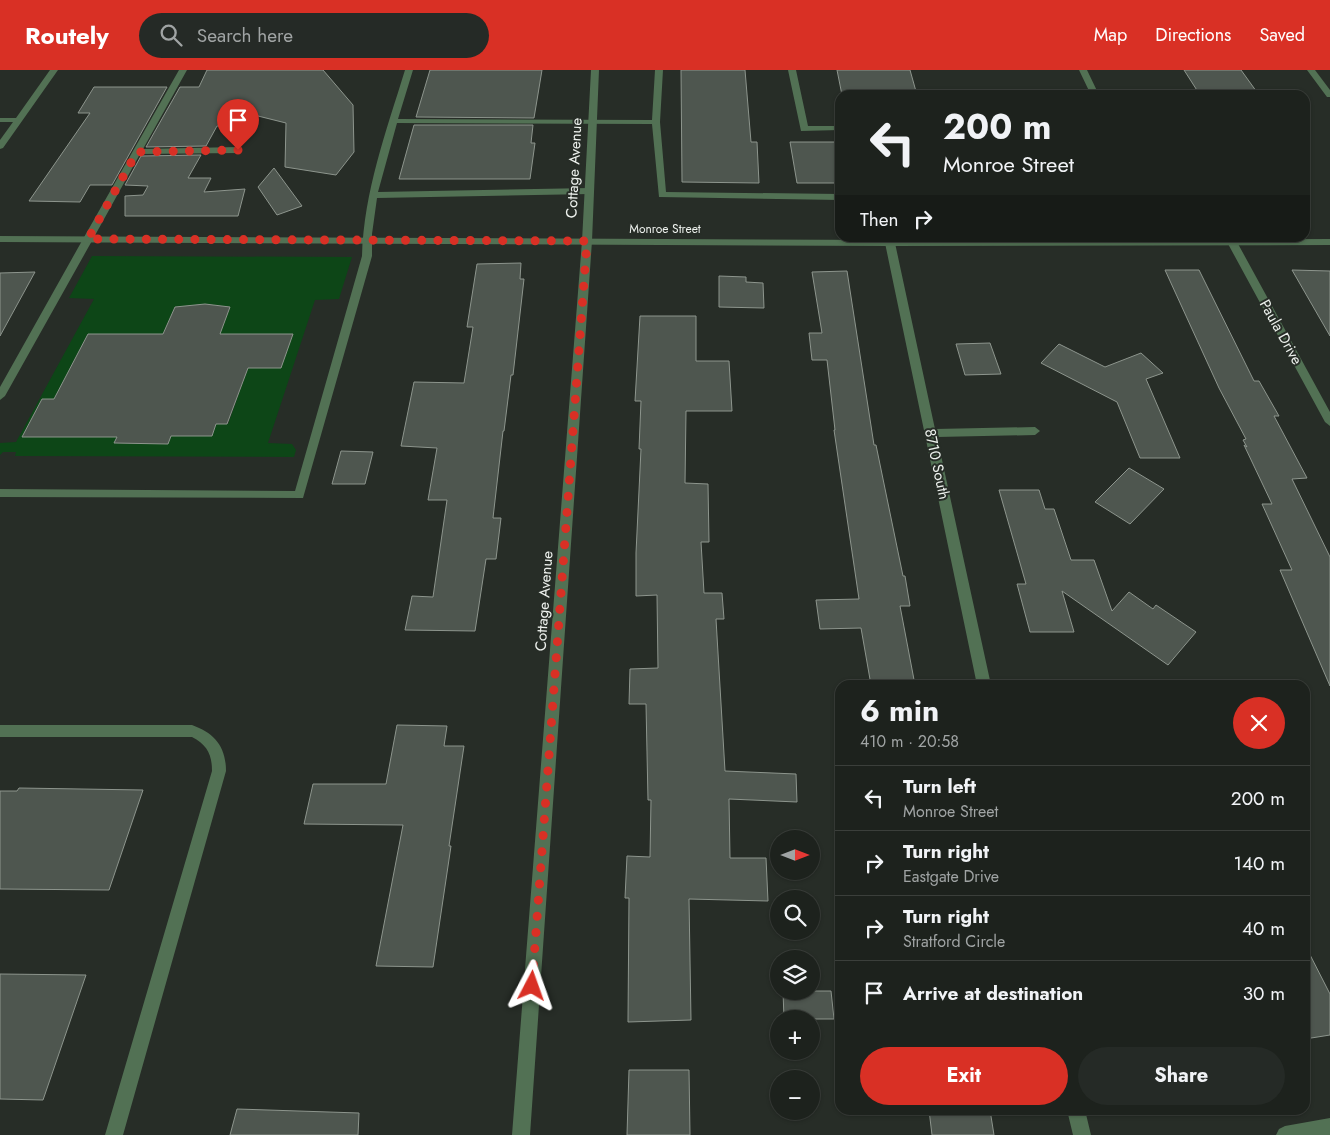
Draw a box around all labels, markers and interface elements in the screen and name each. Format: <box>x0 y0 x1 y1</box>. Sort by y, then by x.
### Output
search box <box>139 13 489 58</box>
text: Routely <box>25 18 109 53</box>
icon: search <box>157 21 185 49</box>
text: Search here <box>197 22 293 49</box>
text: Map <box>1094 22 1127 48</box>
text: Directions <box>1155 22 1231 48</box>
text: Saved <box>1259 22 1305 48</box>
pin <box>217 99 259 150</box>
text: 200 m <box>943 102 1052 152</box>
icon: arrive <box>224 106 252 134</box>
icon: left <box>860 110 925 175</box>
street label: Cottage Avenue <box>560 117 588 219</box>
text: Monroe Street <box>943 148 1074 180</box>
icon: right <box>909 205 937 233</box>
text: Then <box>860 206 899 233</box>
street label: Monroe Street <box>629 220 701 238</box>
street label: Paula Drive <box>1254 295 1308 369</box>
street label: 8710 South <box>919 427 955 501</box>
street label: Cottage Avenue <box>530 550 558 652</box>
text: 6 min <box>860 689 939 732</box>
button: close <box>1233 697 1285 749</box>
text: 410 m · 20:58 <box>860 730 959 753</box>
text: Turn left <box>903 773 976 800</box>
icon: left <box>860 784 888 812</box>
text: 200 m <box>1231 785 1285 812</box>
text: Monroe Street <box>903 800 998 823</box>
north arrow <box>770 830 820 880</box>
map controls <box>770 830 820 1120</box>
text: Turn right <box>903 838 989 865</box>
icon: right <box>860 849 888 877</box>
text: 140 m <box>1233 850 1285 877</box>
text: Eastgate Drive <box>903 865 999 888</box>
button: search <box>770 890 820 940</box>
text: Turn right <box>903 903 989 930</box>
icon: right <box>860 914 888 942</box>
text: 40 m <box>1242 915 1285 942</box>
text: Stratford Circle <box>903 930 1005 953</box>
button: layers <box>770 950 820 1000</box>
position arrow <box>505 959 557 1011</box>
icon: arrive <box>860 979 888 1007</box>
text: Arrive at destination <box>903 980 1083 1007</box>
text: 30 m <box>1243 980 1285 1007</box>
button: + <box>770 1010 820 1060</box>
button: Exit <box>860 1047 1068 1105</box>
button: Share <box>1078 1047 1285 1105</box>
button: − <box>770 1070 820 1120</box>

